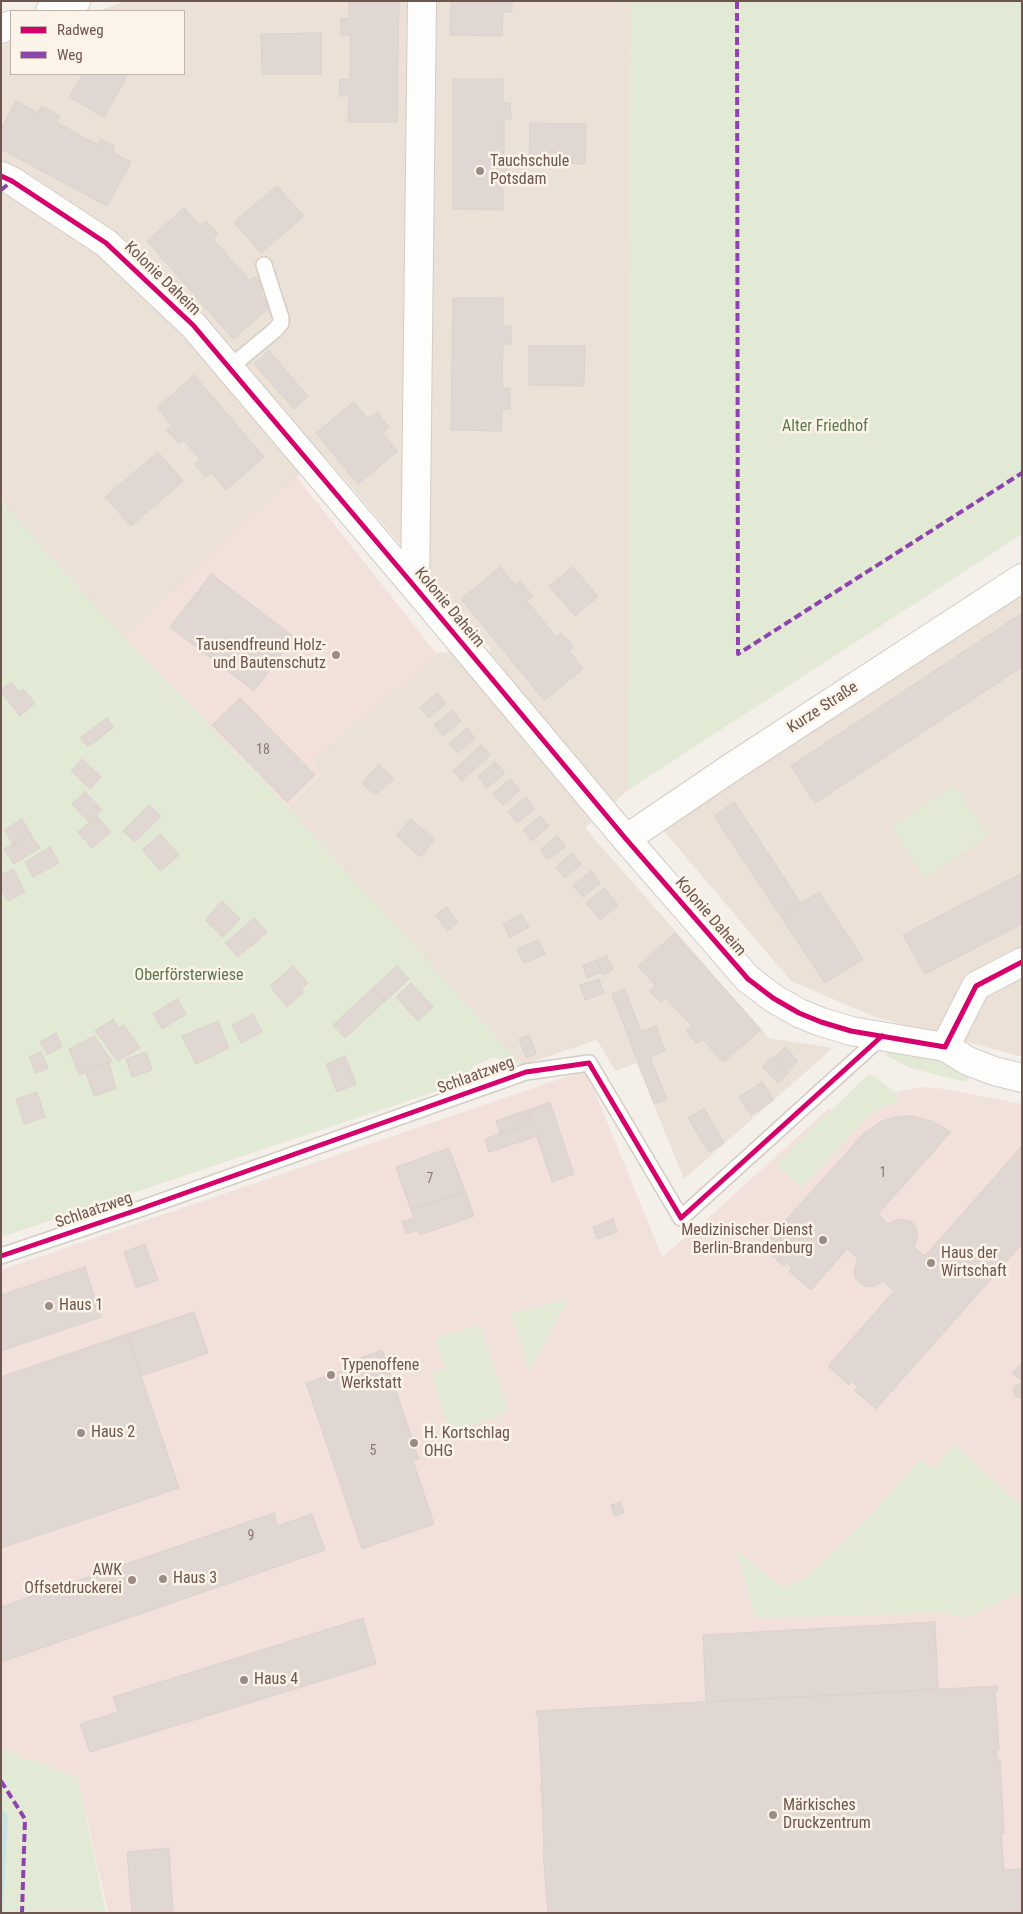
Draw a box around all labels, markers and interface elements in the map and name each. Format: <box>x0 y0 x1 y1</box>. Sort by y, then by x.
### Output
legend <box>10 10 185 75</box>
text: Radweg <box>57 21 104 39</box>
text: Weg <box>57 46 83 64</box>
place label: Tauchschule Potsdam <box>490 152 569 190</box>
marker: Tauchschule Potsdam <box>474 165 486 177</box>
street label: Kolonie Daheim <box>120 238 204 320</box>
park label: Alter Friedhof <box>782 417 868 437</box>
street label: Kolonie Daheim <box>410 564 488 652</box>
place label: Tausendfreund Holz- und Bautenschutz <box>196 636 326 674</box>
marker: Tausendfreund Holz- und Bautenschutz <box>330 649 342 661</box>
street label: Kurze Straße <box>784 678 862 738</box>
house number: 18 <box>256 742 270 758</box>
street label: Kolonie Daheim <box>670 873 750 961</box>
park label: Oberförsterwiese <box>135 966 243 986</box>
street label: Schlaatzweg <box>435 1053 517 1099</box>
house number: 1 <box>880 1165 886 1181</box>
house number: 7 <box>427 1171 433 1187</box>
street label: Schlaatzweg <box>53 1189 135 1233</box>
place label: Medizinischer Dienst Berlin-Brandenburg <box>681 1221 813 1259</box>
marker: Medizinischer Dienst Berlin-Brandenburg <box>817 1234 829 1246</box>
place label: Haus der Wirtschaft <box>941 1244 1007 1282</box>
marker: Haus der Wirtschaft <box>925 1257 937 1269</box>
place label: Haus 1 <box>59 1296 103 1316</box>
marker: Haus 1 <box>43 1300 55 1312</box>
place label: Typenoffene Werkstatt <box>341 1356 419 1394</box>
marker: Typenoffene Werkstatt <box>325 1369 337 1381</box>
place label: Haus 2 <box>91 1423 135 1443</box>
place label: H. Kortschlag OHG <box>424 1424 510 1462</box>
marker: Haus 2 <box>75 1427 87 1439</box>
marker: H. Kortschlag OHG <box>408 1437 420 1449</box>
house number: 5 <box>370 1443 376 1459</box>
house number: 9 <box>248 1528 254 1544</box>
place label: AWK Offsetdruckerei <box>24 1561 122 1599</box>
place label: Haus 3 <box>173 1569 217 1589</box>
marker: Haus 3 <box>157 1573 169 1585</box>
marker: AWK Offsetdruckerei <box>126 1574 138 1586</box>
place label: Haus 4 <box>254 1670 298 1690</box>
marker: Haus 4 <box>238 1674 250 1686</box>
place label: Märkisches Druckzentrum <box>783 1796 871 1834</box>
marker: Märkisches Druckzentrum <box>767 1809 779 1821</box>

